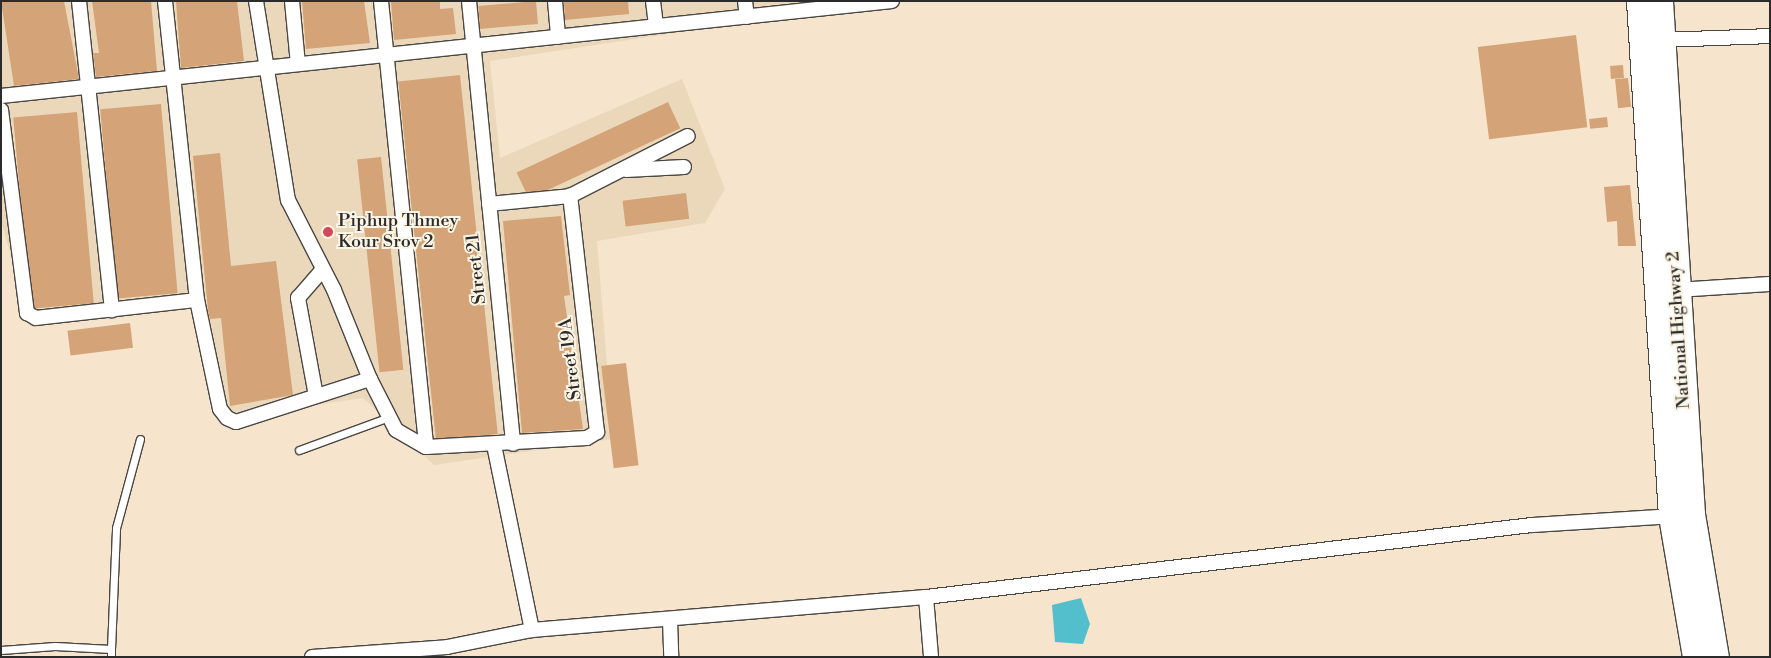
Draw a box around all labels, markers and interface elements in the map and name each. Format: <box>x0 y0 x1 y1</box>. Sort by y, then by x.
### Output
place label: Piphup Thmey Kour Srov 2 <box>338 211 458 253</box>
marker: Piphup Thmey Kour Srov 2 <box>322 226 334 238</box>
street label: Street 21 <box>463 233 491 305</box>
street label: National Highway 2 <box>1663 250 1695 410</box>
street label: Street 19A <box>555 317 587 401</box>

